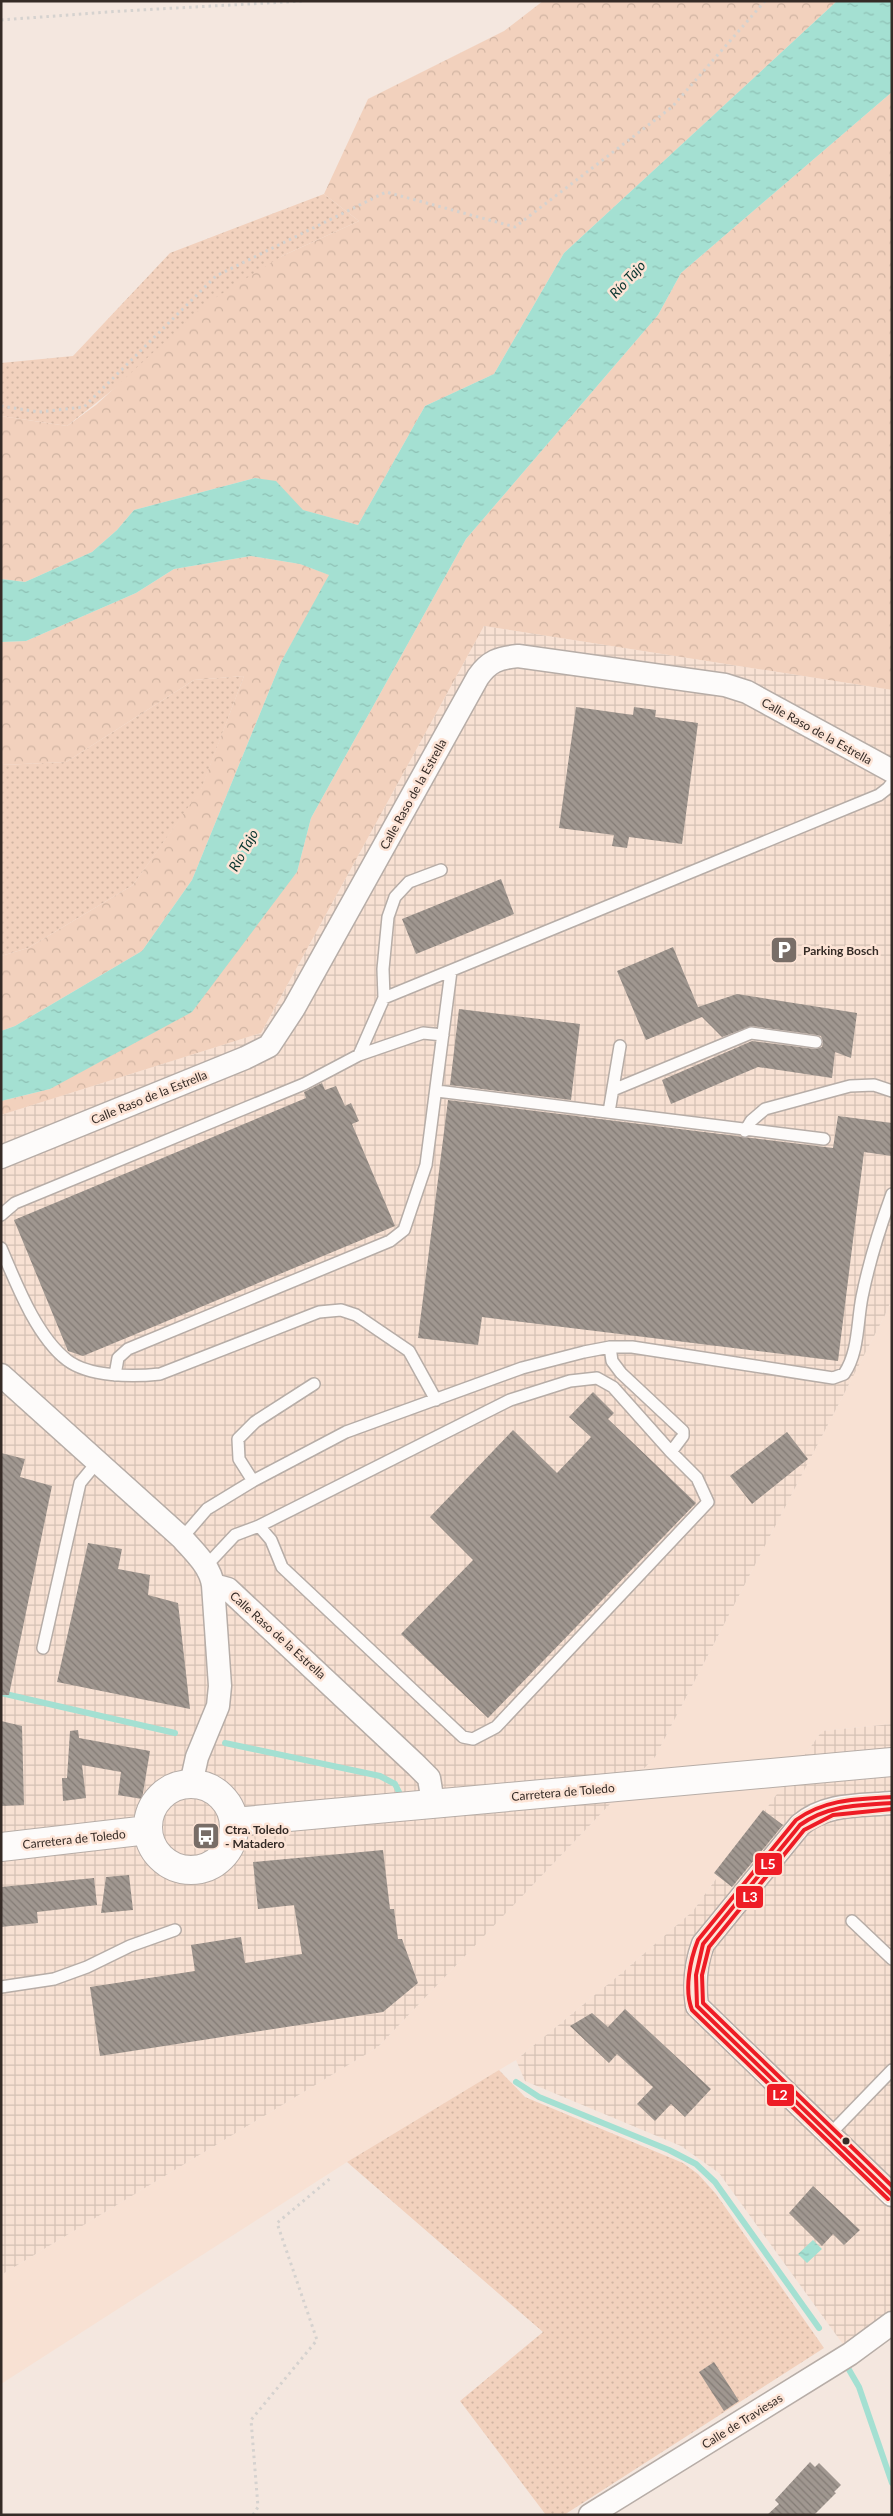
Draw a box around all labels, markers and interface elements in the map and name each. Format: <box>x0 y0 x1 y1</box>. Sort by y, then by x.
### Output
water label: Río Tajo <box>605 257 649 301</box>
street label: Calle Raso de la Estrella <box>759 694 875 768</box>
street label: Calle Raso de la Estrella <box>376 736 450 852</box>
water label: Río Tajo <box>225 826 261 874</box>
parking icon: Parking Bosch <box>769 935 799 965</box>
place label: Parking Bosch <box>803 943 879 958</box>
street label: Calle Raso de la Estrella <box>89 1067 209 1127</box>
street label: Calle Raso de la Estrella <box>227 1588 329 1682</box>
street label: Carretera de Toledo <box>511 1780 615 1804</box>
bus stop icon: Ctra. Toledo - Matadero <box>191 1821 221 1851</box>
place label: Ctra. Toledo - Matadero <box>225 1822 289 1851</box>
street label: Carretera de Toledo <box>22 1826 126 1852</box>
line badge: L5 <box>754 1852 783 1876</box>
text: L5 <box>760 1855 776 1872</box>
line badge: L3 <box>735 1885 764 1909</box>
text: L3 <box>742 1888 758 1905</box>
line badge: L2 <box>766 2083 795 2107</box>
text: L2 <box>772 2086 788 2103</box>
unlabelled marker <box>841 2136 851 2146</box>
street label: Calle de Traviesas <box>699 2390 785 2452</box>

